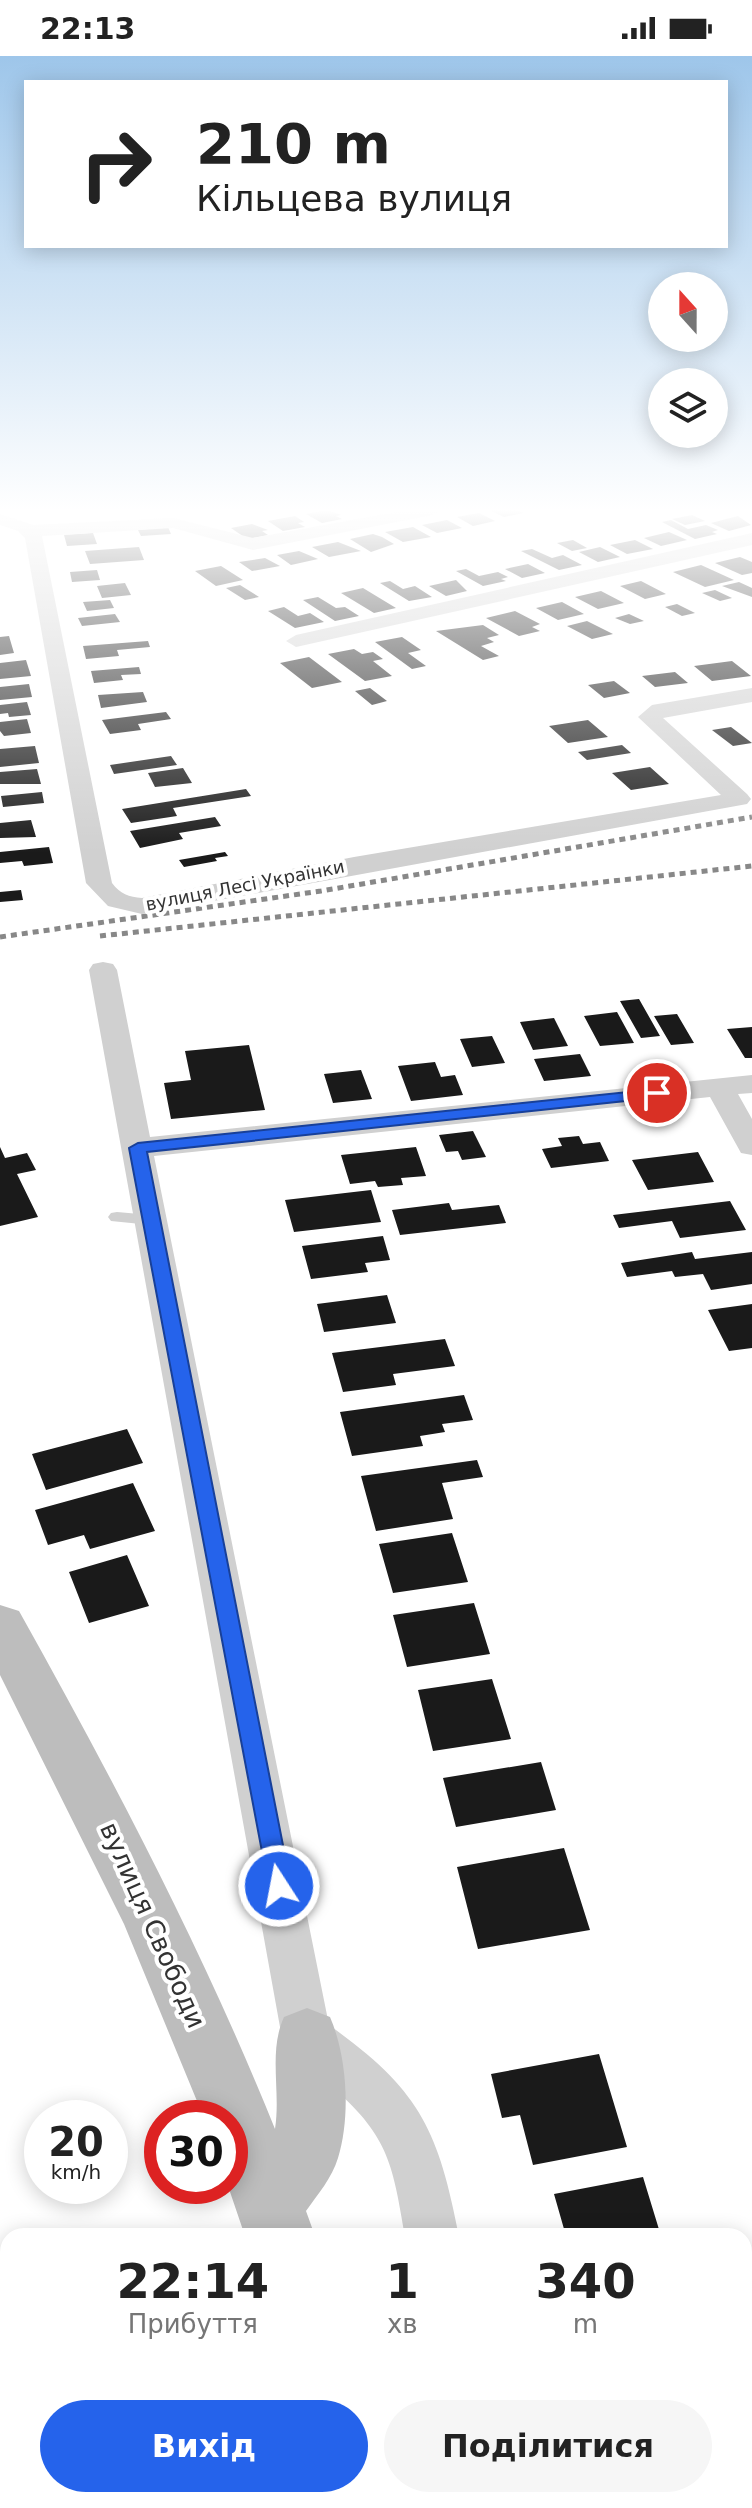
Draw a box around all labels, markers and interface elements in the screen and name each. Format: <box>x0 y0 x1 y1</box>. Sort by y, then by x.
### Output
text: 22:13 <box>40 11 136 46</box>
text: 210 m <box>196 111 391 176</box>
icon: right <box>64 112 168 216</box>
text: Кільцева вулиця <box>196 178 512 219</box>
north arrow <box>648 272 728 352</box>
map controls <box>648 272 728 448</box>
button: layers <box>648 368 728 448</box>
street label: вулиця Лесі Українки <box>144 855 346 915</box>
pin <box>623 1059 691 1127</box>
icon: arrive <box>635 1071 679 1115</box>
street label: вулиця Свободи <box>94 1817 212 2033</box>
position arrow <box>237 1844 321 1928</box>
speed limit sign: 30 <box>144 2100 248 2204</box>
text: 20 <box>48 2119 104 2165</box>
text: km/h <box>51 2160 101 2184</box>
text: 22:14 <box>116 2253 269 2309</box>
text: 1 <box>386 2253 419 2309</box>
text: 340 <box>535 2253 636 2309</box>
text: Прибуття <box>128 2309 258 2339</box>
text: хв <box>387 2309 418 2339</box>
text: m <box>573 2309 598 2339</box>
button: Вихід <box>40 2400 368 2492</box>
button: Поділитися <box>384 2400 712 2492</box>

